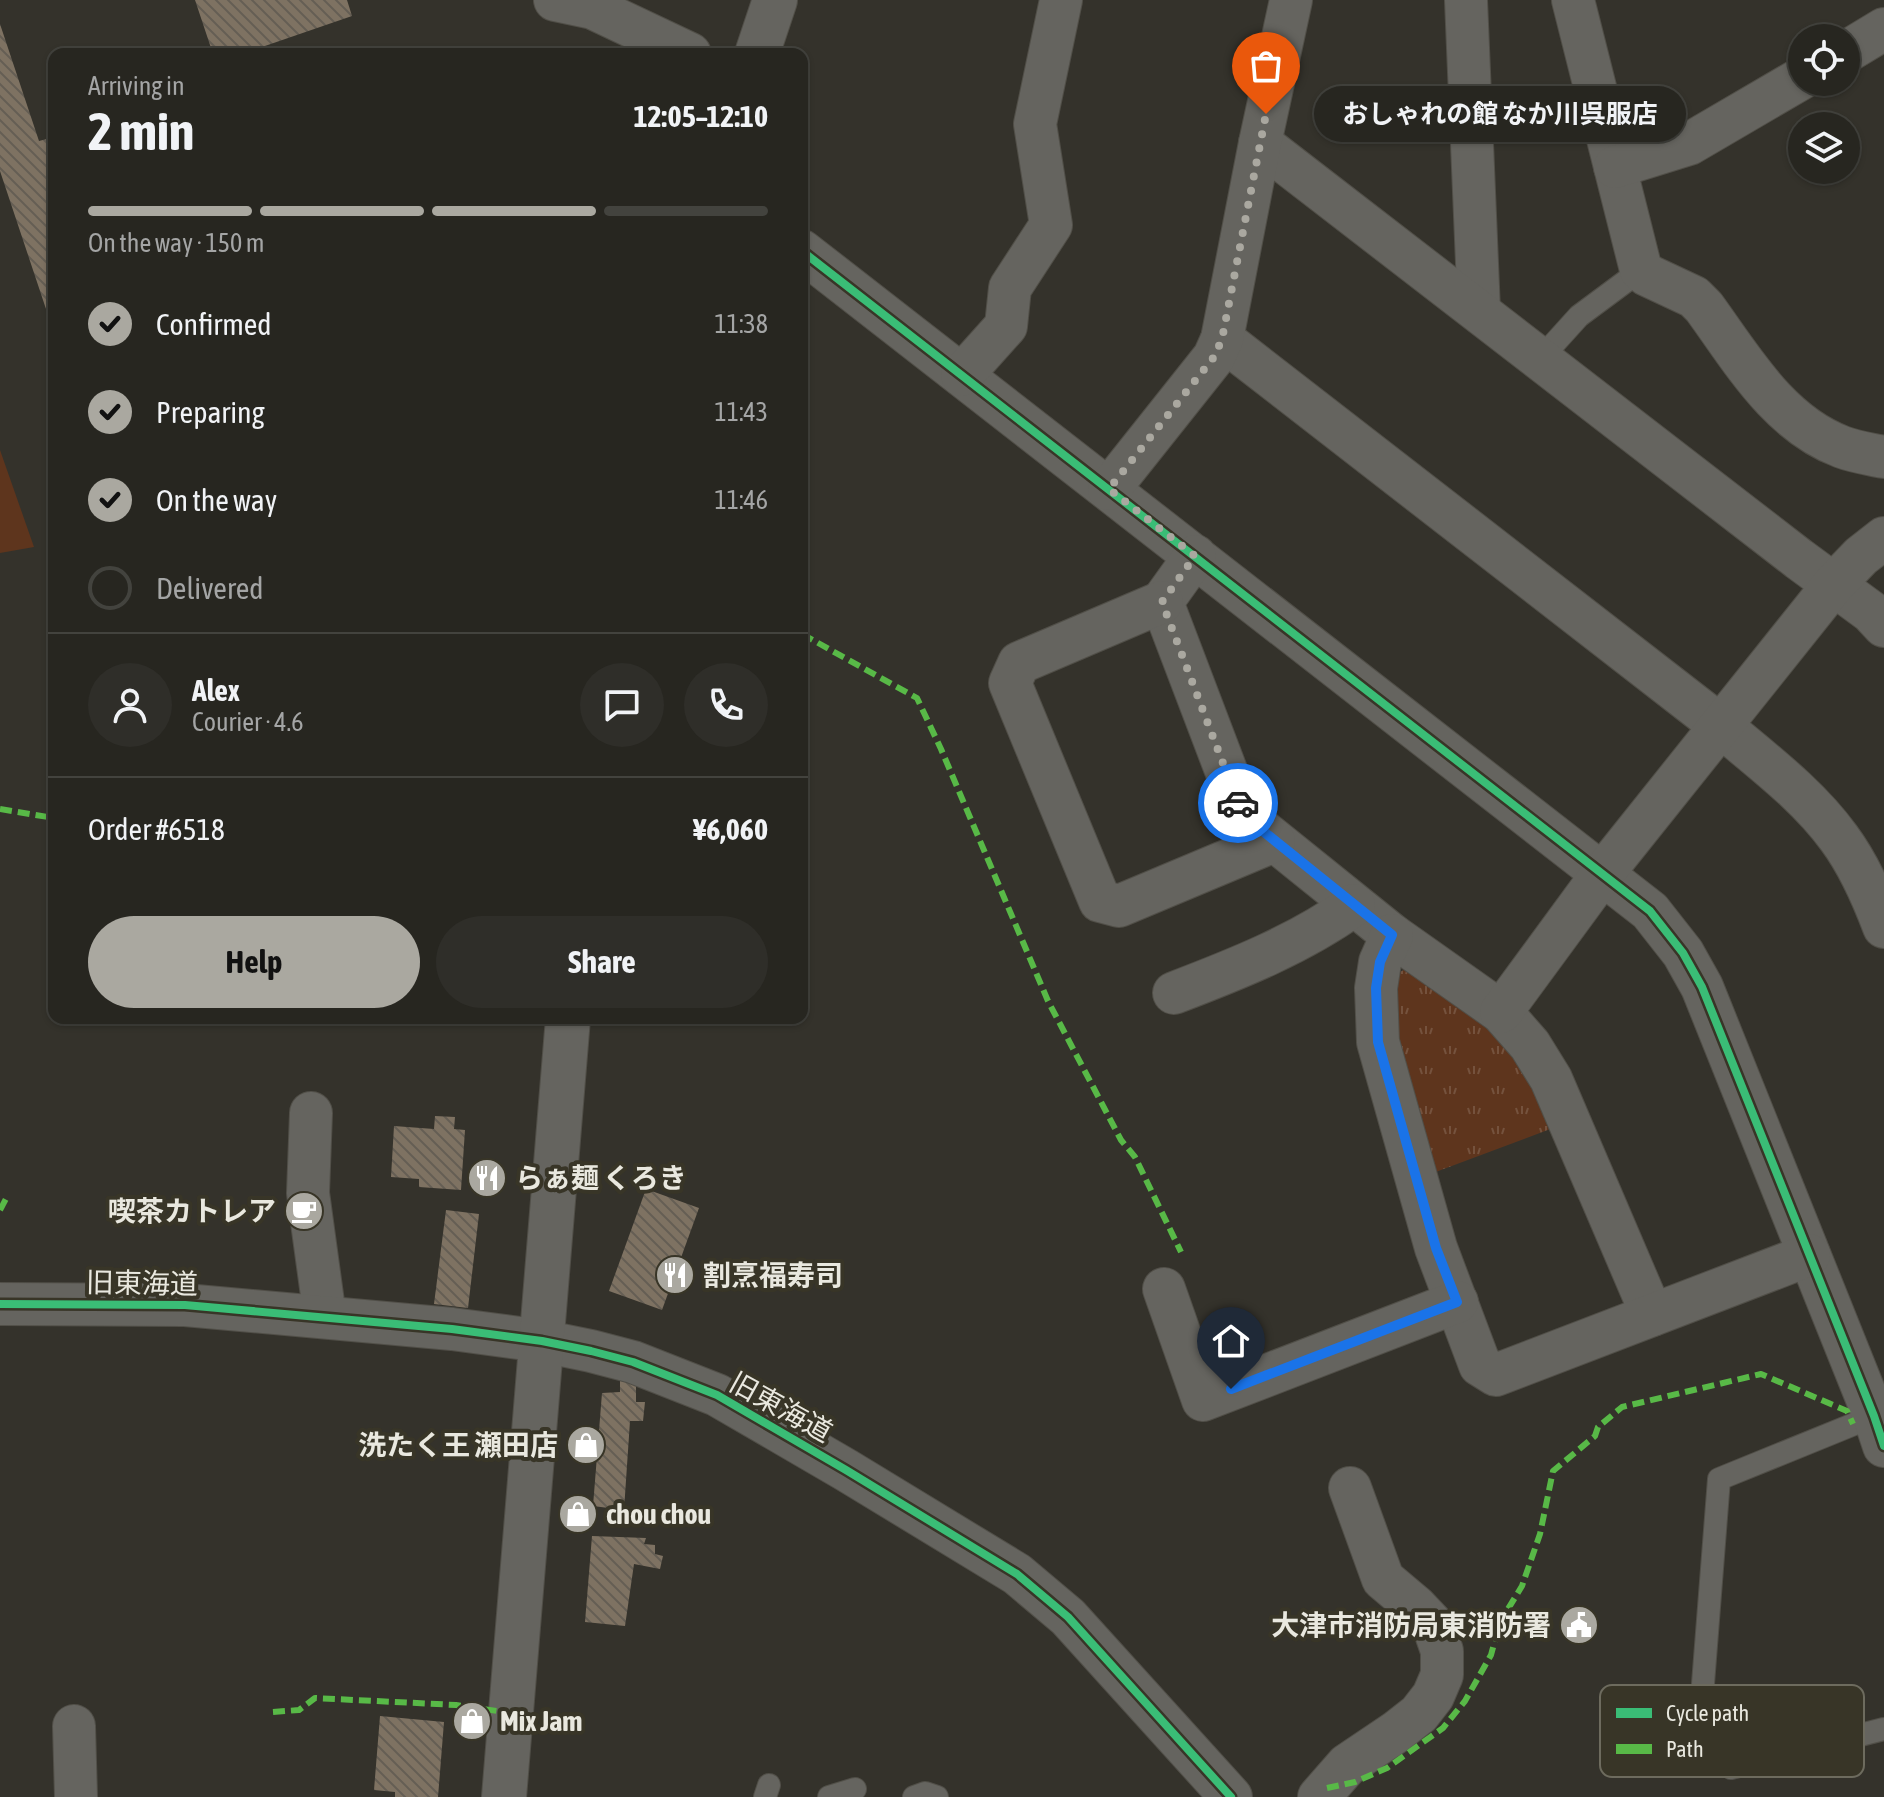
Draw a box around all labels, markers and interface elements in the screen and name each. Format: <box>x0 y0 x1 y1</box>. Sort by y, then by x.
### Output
map controls <box>1788 24 1860 184</box>
button: locate <box>1788 24 1860 96</box>
pin <box>1232 32 1300 114</box>
icon: bag <box>1244 44 1288 88</box>
text: Arriving in <box>88 71 185 101</box>
callout: おしゃれの館 なか川呉服店 <box>1314 86 1686 142</box>
text: 12:05–12:10 <box>633 99 768 133</box>
text: おしゃれの館 なか川呉服店 <box>1342 99 1658 129</box>
text: 2 min <box>88 101 194 161</box>
button: layers <box>1788 112 1860 184</box>
text: On the way · 150 m <box>88 228 265 258</box>
icon: check <box>88 302 132 346</box>
text: Confirmed <box>156 307 271 341</box>
text: 11:38 <box>714 309 768 339</box>
icon: check <box>88 390 132 434</box>
text: Preparing <box>156 395 265 429</box>
text: 11:43 <box>714 397 768 427</box>
icon: check <box>88 478 132 522</box>
text: On the way <box>156 483 277 517</box>
text: 11:46 <box>714 485 768 515</box>
text: Delivered <box>156 571 264 605</box>
button: person <box>88 663 172 747</box>
button: chat <box>580 663 664 747</box>
button: phone <box>684 663 768 747</box>
text: Alex <box>192 673 240 707</box>
text: Courier · 4.6 <box>192 707 303 737</box>
courier <box>1198 763 1278 843</box>
icon: car <box>1216 781 1260 825</box>
text: Order #6518 <box>88 812 225 846</box>
text: ¥6,060 <box>693 812 768 846</box>
button: Help <box>88 916 420 1008</box>
button: Share <box>436 916 768 1008</box>
restaurant icon: らぁ麺 くろき <box>466 1157 508 1199</box>
place label: らぁ麺 くろき <box>515 1162 687 1194</box>
cafe icon: 喫茶カトレア <box>283 1190 325 1232</box>
place label: 喫茶カトレア <box>108 1195 276 1227</box>
restaurant icon: 割烹福寿司 <box>654 1254 696 1296</box>
place label: 割烹福寿司 <box>703 1259 843 1291</box>
street label: 旧東海道 <box>86 1266 198 1300</box>
pin <box>1197 1307 1265 1389</box>
icon: home <box>1209 1319 1253 1363</box>
street label: 旧東海道 <box>724 1366 838 1448</box>
shop icon: 洗たく王 瀬田店 <box>565 1424 607 1466</box>
place label: 洗たく王 瀬田店 <box>358 1429 558 1461</box>
shop icon: chou chou <box>557 1493 599 1535</box>
place label: chou chou <box>606 1498 711 1530</box>
public building icon: 大津市消防局東消防署 <box>1558 1604 1600 1646</box>
place label: 大津市消防局東消防署 <box>1271 1609 1551 1641</box>
legend <box>1600 1685 1864 1777</box>
shop icon: Mix Jam <box>451 1700 493 1742</box>
text: Cycle path <box>1666 1700 1749 1726</box>
place label: Mix Jam <box>500 1705 583 1737</box>
text: Path <box>1666 1736 1704 1762</box>

